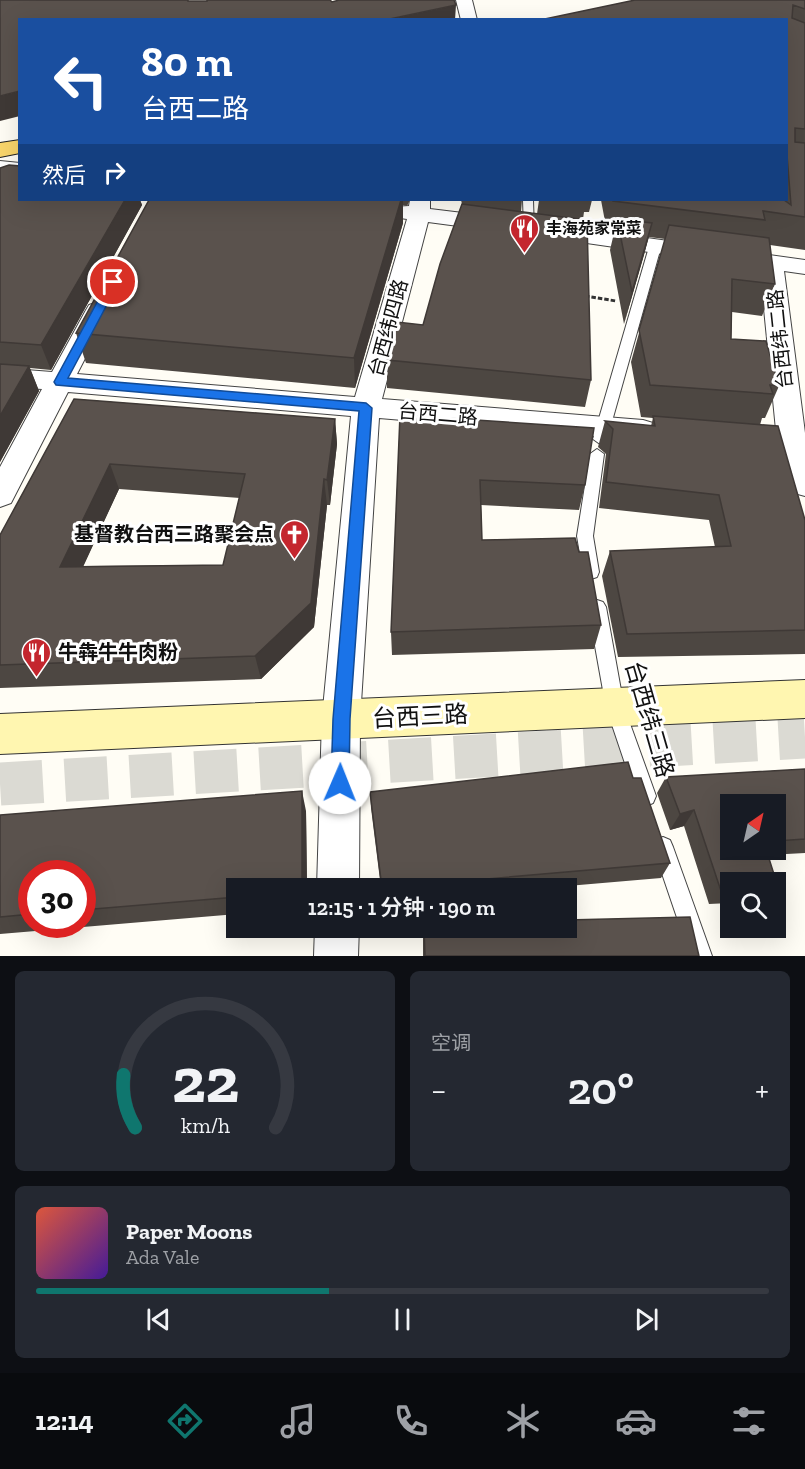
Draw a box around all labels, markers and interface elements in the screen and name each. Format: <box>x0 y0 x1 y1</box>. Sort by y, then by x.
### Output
text: 80 m <box>141 36 232 87</box>
icon: left <box>42 42 120 120</box>
text: 台西二路 <box>141 93 249 125</box>
icon: right <box>98 156 131 189</box>
text: 然后 <box>42 162 86 189</box>
restaurant icon: 丰海苑家常菜 <box>509 212 541 254</box>
place label: 丰海苑家常菜 <box>546 219 642 238</box>
pin <box>87 256 138 307</box>
icon: arrive <box>96 265 129 298</box>
street label: 台西纬四路 <box>363 277 413 379</box>
street label: 台西纬二路 <box>763 288 797 390</box>
street label: 台西二路 <box>397 399 479 429</box>
church icon: 基督教台西三路聚会点 <box>279 518 311 560</box>
place label: 基督教台西三路聚会点 <box>74 522 274 546</box>
restaurant icon: 牛犇牛牛肉粉 <box>21 636 53 678</box>
place label: 牛犇牛牛肉粉 <box>58 640 178 664</box>
street label: 台西纬三路 <box>620 657 680 781</box>
street label: 台西三路 <box>371 699 469 733</box>
position arrow <box>308 751 372 815</box>
north arrow <box>720 794 786 860</box>
map controls <box>720 794 786 938</box>
speed limit sign: 30 <box>18 860 96 938</box>
button: search <box>720 872 786 938</box>
text: 12:15 · 1 分钟 · 190 m <box>308 894 495 921</box>
text: 空调 <box>431 1031 471 1055</box>
text: 22 <box>171 1043 239 1118</box>
text: 20° <box>567 1062 634 1116</box>
text: − <box>431 1070 446 1109</box>
text: + <box>755 1070 769 1109</box>
text: km/h <box>181 1113 229 1138</box>
text: Paper Moons <box>126 1218 252 1245</box>
text: Ada Vale <box>126 1245 199 1269</box>
icon: previous <box>142 1303 175 1336</box>
icon: pause <box>386 1303 419 1336</box>
icon: next <box>630 1303 663 1336</box>
icon: directions <box>164 1400 206 1442</box>
icon: music <box>277 1400 319 1442</box>
icon: phone <box>390 1400 432 1442</box>
icon: climate <box>502 1400 544 1442</box>
icon: car <box>615 1400 657 1442</box>
icon: filters <box>728 1400 770 1442</box>
text: 12:14 <box>35 1405 94 1437</box>

